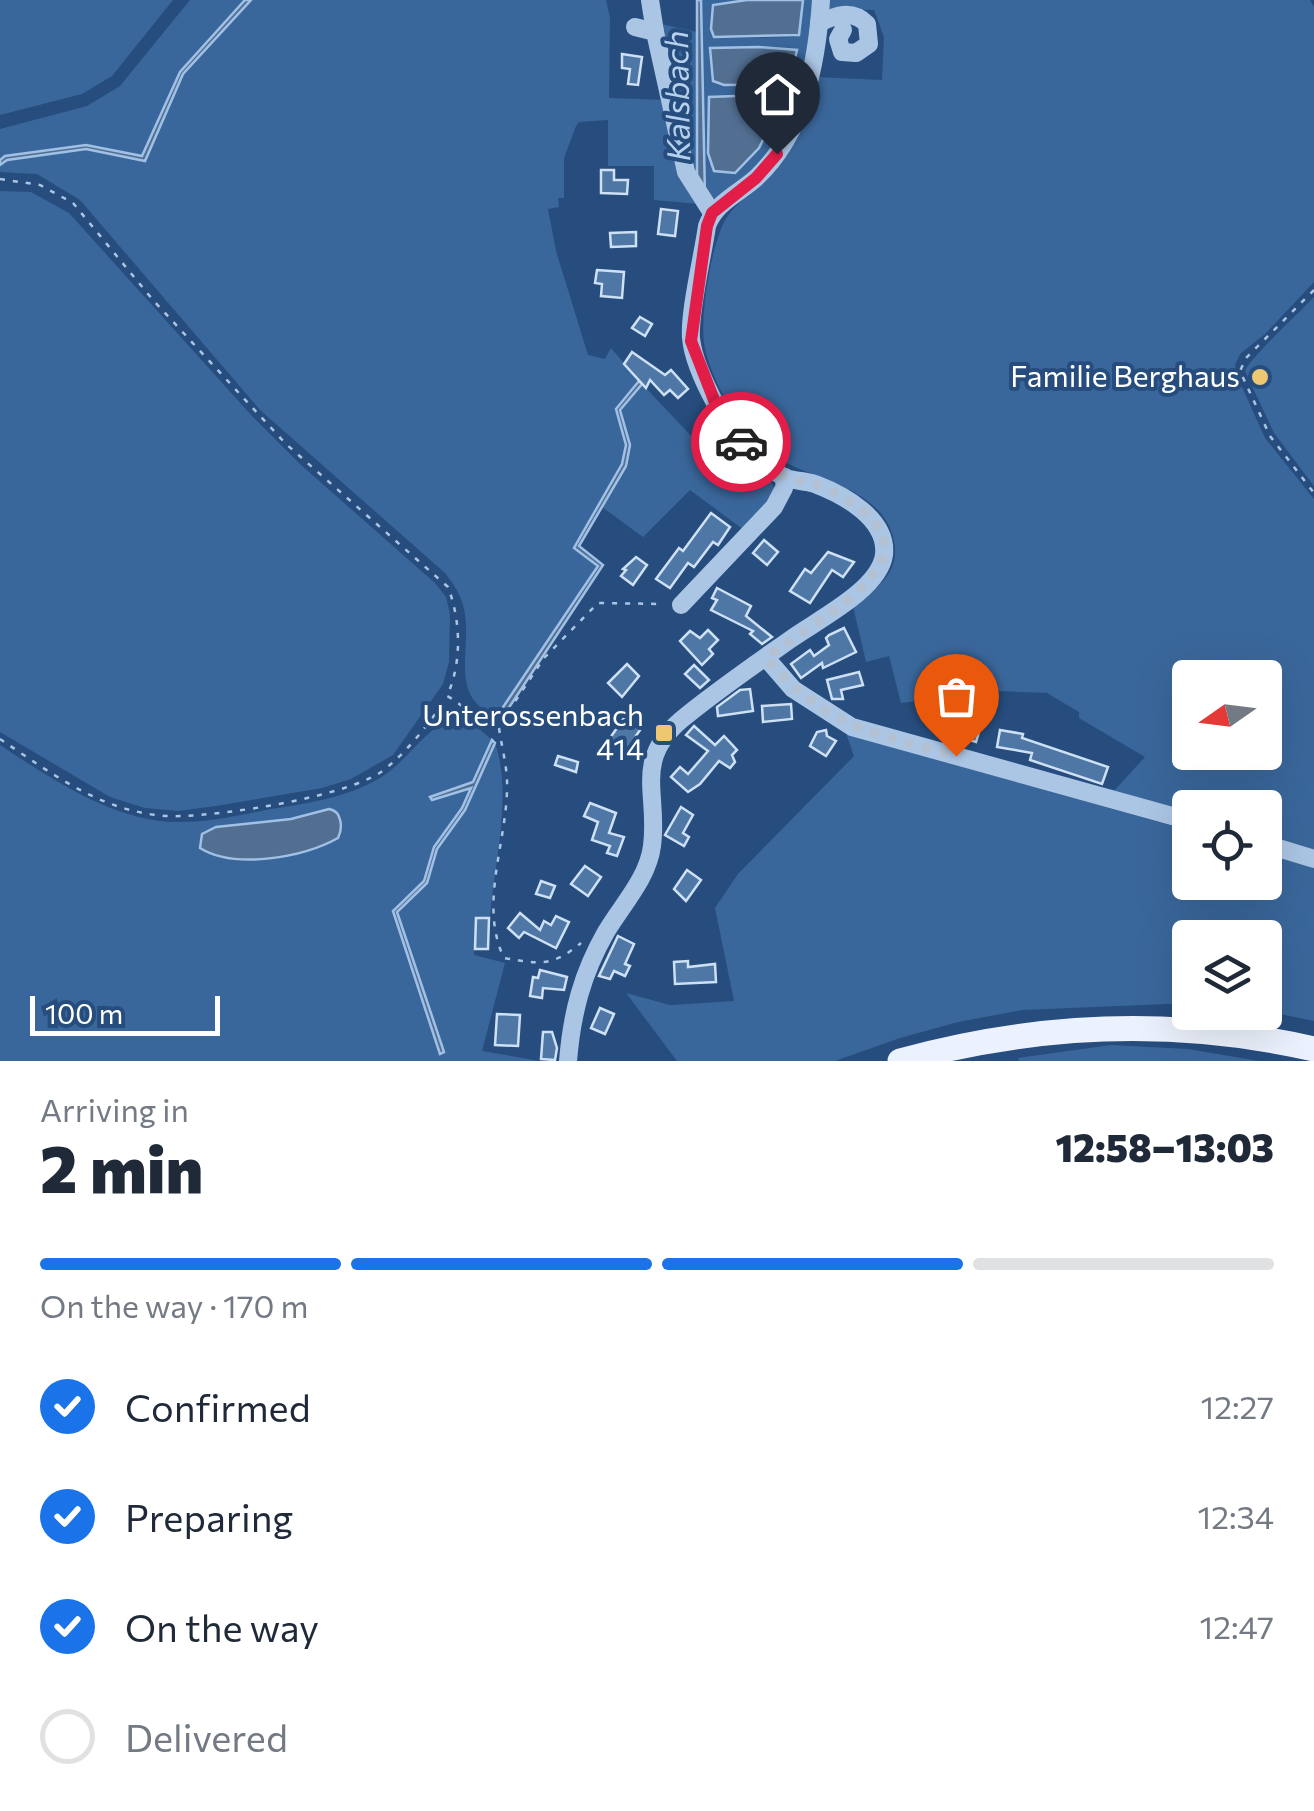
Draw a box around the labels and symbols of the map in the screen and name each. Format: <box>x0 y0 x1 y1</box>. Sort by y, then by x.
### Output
water label: Kalsbach <box>655 30 697 162</box>
pin <box>735 52 820 155</box>
place label: Familie Berghaus <box>1010 356 1240 393</box>
marker: Familie Berghaus <box>1249 366 1271 388</box>
courier <box>691 392 791 492</box>
pin <box>914 654 999 757</box>
north arrow <box>1172 660 1282 770</box>
place label: Unterossenbach 414 <box>422 695 644 766</box>
marker: Unterossenbach 414 <box>653 722 675 744</box>
scale bar <box>30 991 220 1036</box>

